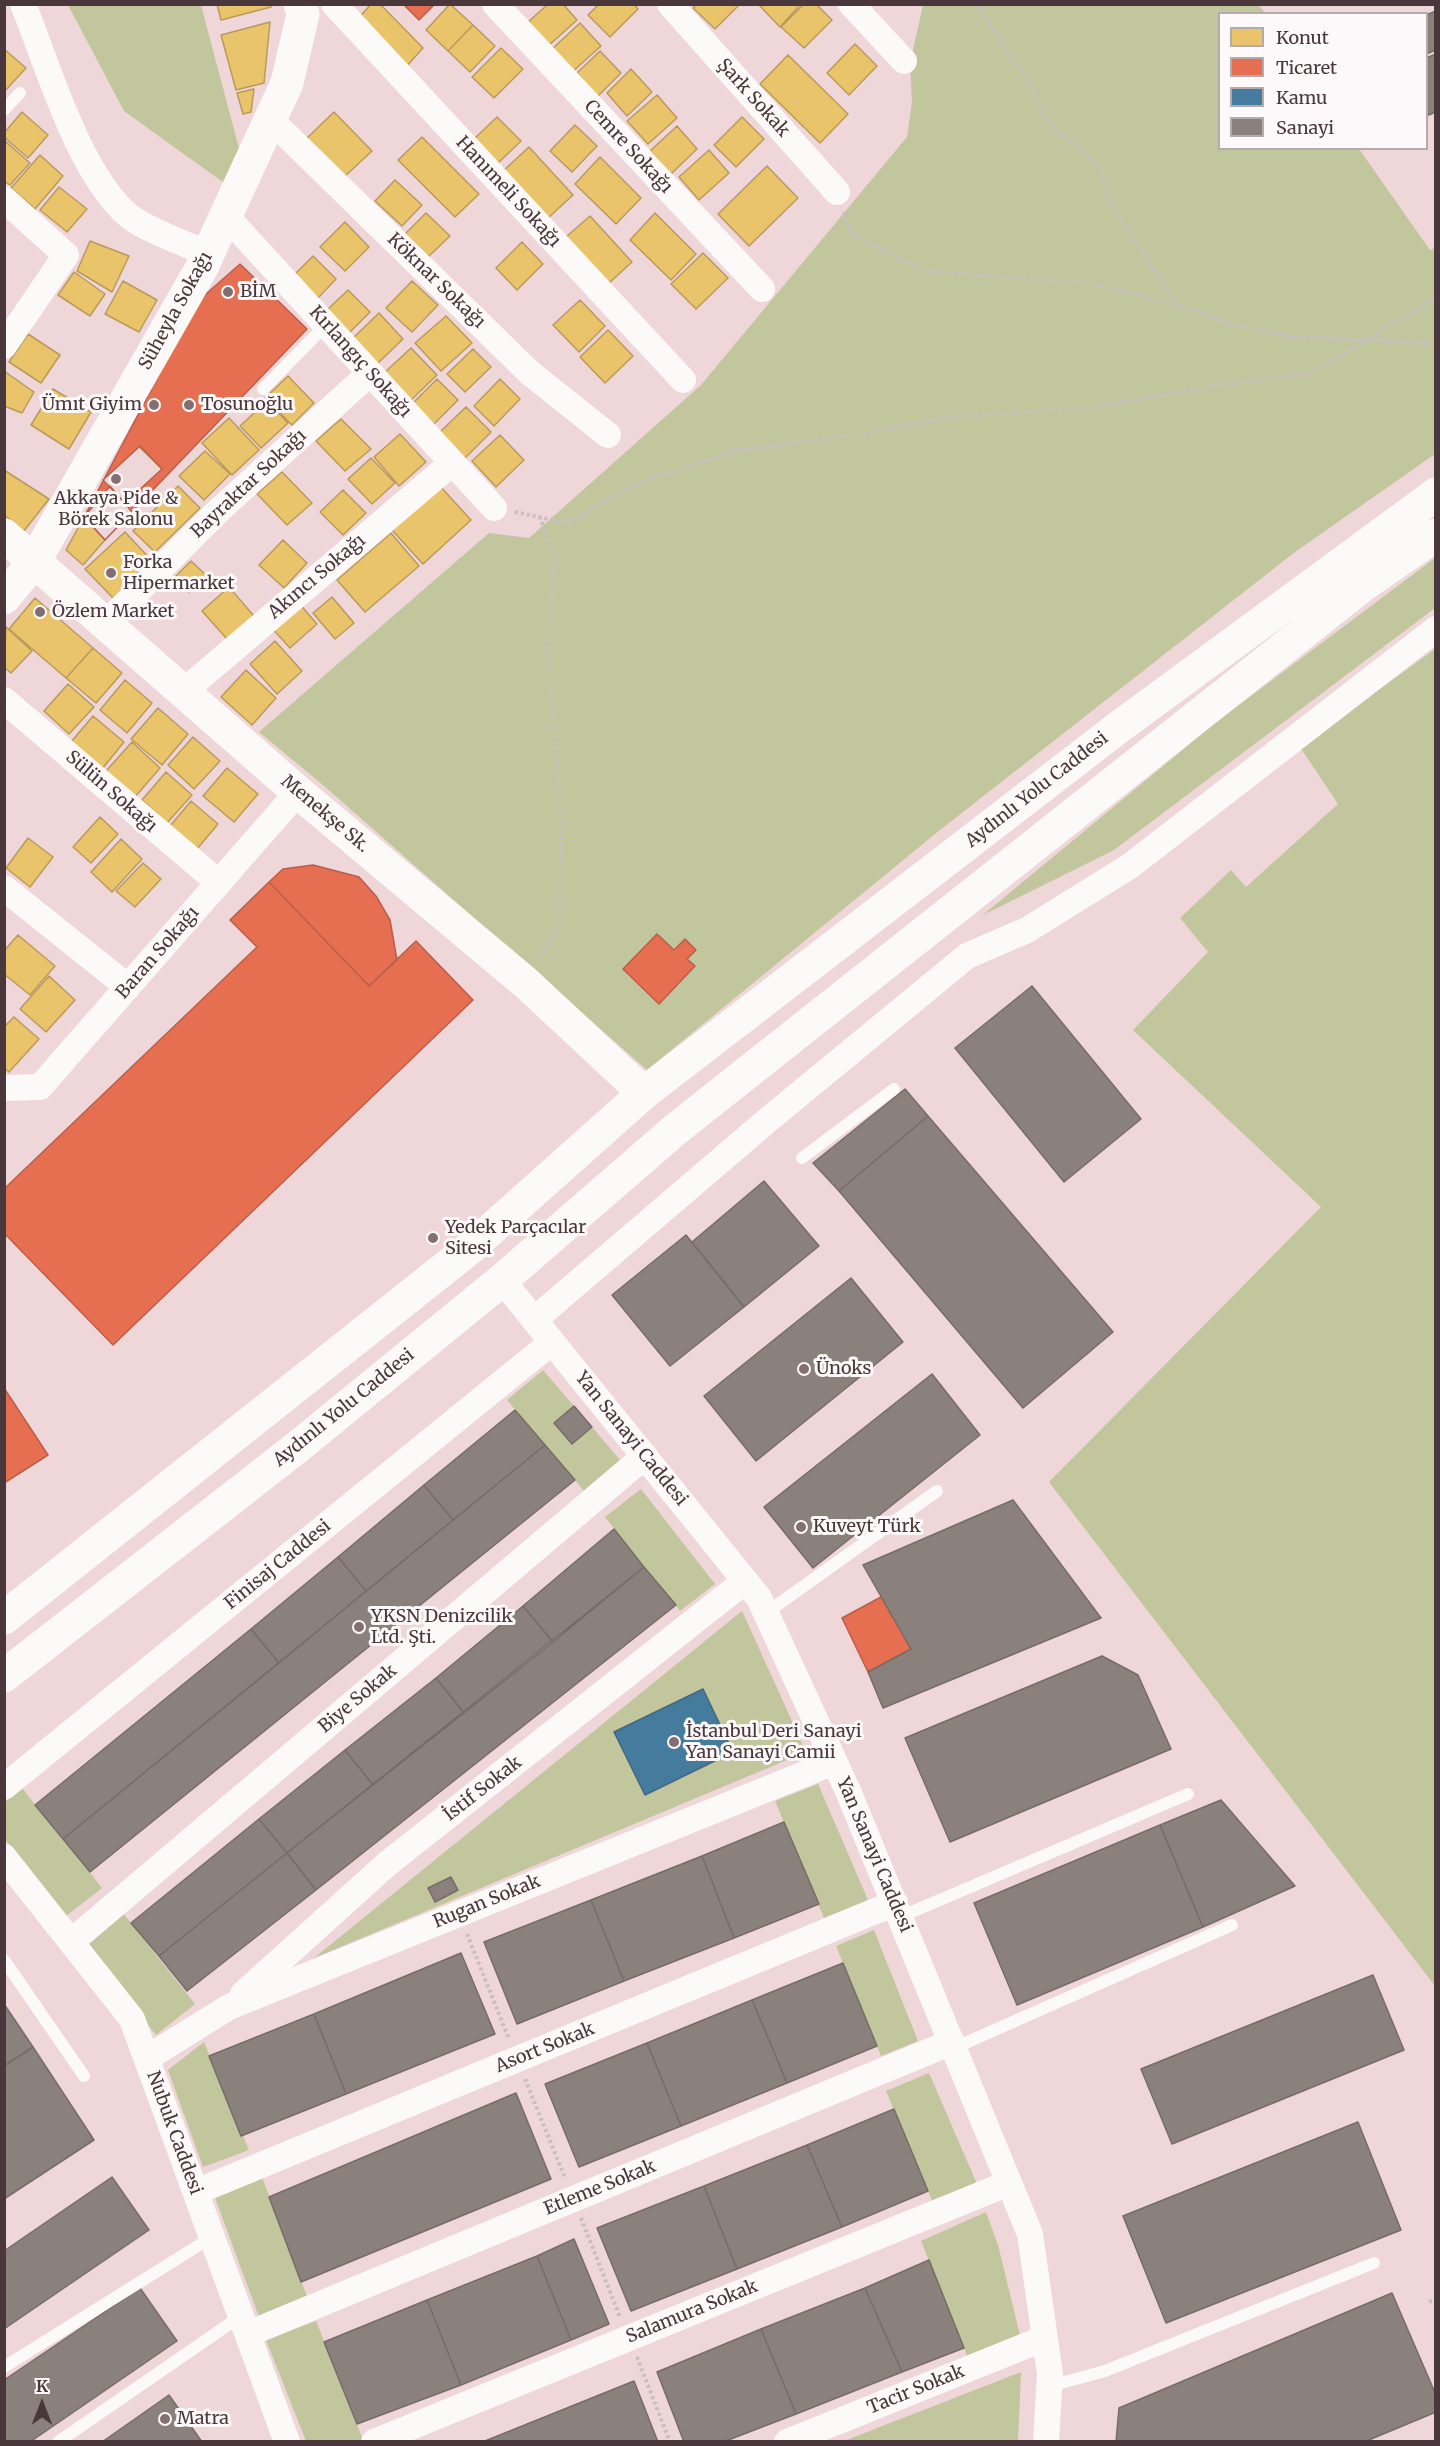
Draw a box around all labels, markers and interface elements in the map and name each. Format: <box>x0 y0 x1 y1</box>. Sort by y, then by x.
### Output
legend <box>1218 12 1428 150</box>
text: Konut <box>1276 26 1329 49</box>
street label: Şark Sokak <box>712 54 794 142</box>
text: Ticaret <box>1276 56 1337 79</box>
text: Kamu <box>1276 86 1327 109</box>
street label: Cemre Sokağı <box>579 96 677 198</box>
text: Sanayi <box>1276 116 1334 139</box>
street label: Hanımeli Sokağı <box>451 132 565 252</box>
street label: Köknar Sokağı <box>383 229 489 333</box>
street label: Süheyla Sokağı <box>135 248 217 374</box>
place label: BİM <box>240 281 276 303</box>
marker: BİM <box>221 285 235 299</box>
street label: Kırlangıç Sokağı <box>304 302 416 422</box>
place label: Ümıt Giyim <box>42 394 142 416</box>
place label: Tosunoğlu <box>201 394 293 416</box>
marker: Ümıt Giyim <box>147 398 161 412</box>
marker: Tosunoğlu <box>182 398 196 412</box>
street label: Bayraktar Sokağı <box>187 425 311 543</box>
marker: Akkaya Pide & Börek Salonu <box>109 472 123 486</box>
place label: Akkaya Pide & Börek Salonu <box>54 488 178 530</box>
street label: Akıncı Sokağı <box>264 530 370 624</box>
place label: Forka Hipermarket <box>123 552 235 594</box>
marker: Forka Hipermarket <box>104 566 118 580</box>
place label: Özlem Market <box>52 601 174 623</box>
marker: Özlem Market <box>33 605 47 619</box>
street label: Aydınlı Yolu Caddesi <box>961 728 1113 852</box>
street label: Sülün Sokağı <box>61 747 161 837</box>
street label: Menekşe Sk. <box>276 771 374 857</box>
street label: Baran Sokağı <box>112 902 204 1004</box>
place label: Yedek Parçacılar Sitesi <box>445 1217 586 1260</box>
marker: Yedek Parçacılar Sitesi <box>426 1231 440 1245</box>
street label: Aydınlı Yolu Caddesi <box>269 1345 419 1471</box>
place label: Ünoks <box>816 1358 871 1380</box>
marker: Ünoks <box>797 1362 811 1376</box>
street label: Yan Sanayi Caddesi <box>570 1368 692 1510</box>
street label: Finisaj Caddesi <box>221 1516 335 1614</box>
place label: Kuveyt Türk <box>813 1516 921 1538</box>
marker: Kuveyt Türk <box>794 1520 808 1534</box>
place label: YKSN Denizcilik Ltd. Şti. <box>371 1606 513 1648</box>
marker: YKSN Denizcilik Ltd. Şti. <box>352 1620 366 1634</box>
street label: Biye Sokak <box>315 1660 401 1738</box>
place label: İstanbul Deri Sanayi Yan Sanayi Camii <box>686 1721 861 1764</box>
marker: İstanbul Deri Sanayi Yan Sanayi Camii <box>667 1735 681 1749</box>
street label: İstif Sokak <box>440 1752 526 1826</box>
street label: Yan Sanayi Caddesi <box>832 1774 916 1936</box>
street label: Rugan Sokak <box>430 1871 544 1933</box>
street label: Asort Sokak <box>492 2018 598 2078</box>
street label: Nubuk Caddesi <box>142 2068 206 2198</box>
street label: Etleme Sokak <box>541 2156 659 2220</box>
street label: Salamura Sokak <box>623 2276 761 2348</box>
street label: Tacir Sokak <box>864 2361 968 2419</box>
north arrow <box>12 2374 72 2434</box>
text: K <box>36 2376 48 2396</box>
place label: Matra <box>177 2408 229 2430</box>
marker: Matra <box>158 2412 172 2426</box>

